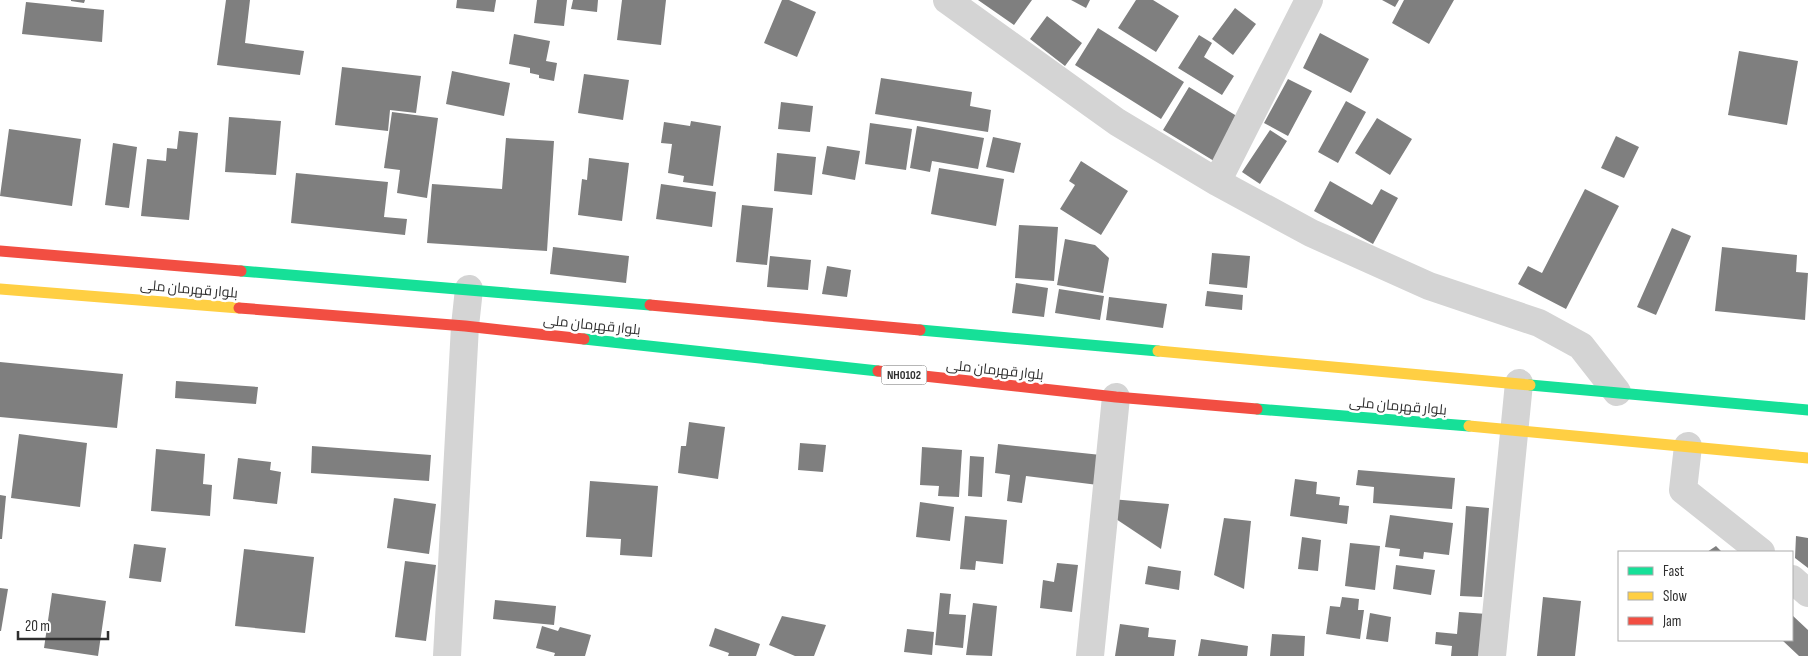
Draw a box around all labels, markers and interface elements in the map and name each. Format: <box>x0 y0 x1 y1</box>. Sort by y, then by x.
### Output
street label: بلوار قهرمان ملی <box>139 276 239 302</box>
street label: بلوار قهرمان ملی <box>542 311 642 339</box>
street label: بلوار قهرمان ملی <box>945 356 1045 384</box>
road number: NH0102 <box>882 366 926 384</box>
street label: بلوار قهرمان ملی <box>1348 393 1448 419</box>
legend <box>1618 551 1793 641</box>
text: Fast <box>1663 562 1685 581</box>
text: Slow <box>1663 587 1687 606</box>
scale bar <box>18 608 108 640</box>
text: Jam <box>1662 612 1681 631</box>
text: 20 m <box>25 617 50 636</box>

